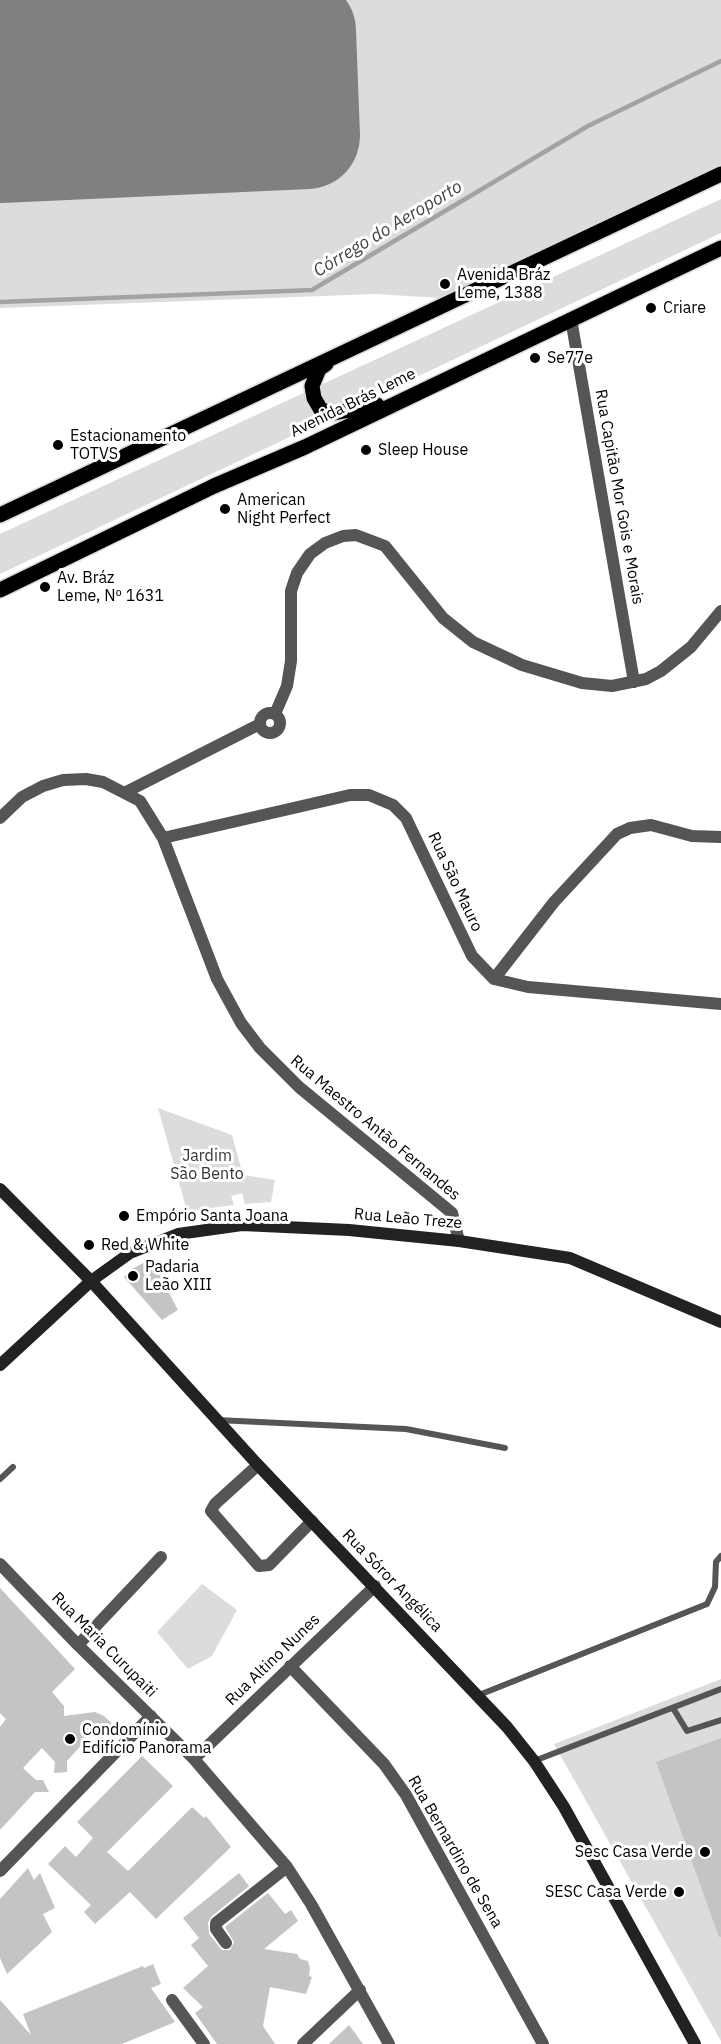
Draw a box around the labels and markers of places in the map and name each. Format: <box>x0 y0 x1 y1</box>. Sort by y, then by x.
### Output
place label: Avenida Bráz Leme, 1388 <box>457 265 550 303</box>
marker: Avenida Bráz Leme, 1388 <box>438 277 452 291</box>
place label: Criare <box>663 298 706 318</box>
marker: Criare <box>644 301 658 315</box>
place label: Se77e <box>547 348 593 368</box>
marker: Se77e <box>528 351 542 365</box>
place label: Estacionamento TOTVS <box>70 426 186 464</box>
marker: Estacionamento TOTVS <box>51 438 65 452</box>
place label: Sleep House <box>378 440 468 460</box>
marker: Sleep House <box>359 443 373 457</box>
place label: American Night Perfect <box>237 490 331 528</box>
marker: American Night Perfect <box>218 502 232 516</box>
place label: Av. Bráz Leme, Nº 1631 <box>57 568 164 606</box>
marker: Av. Bráz Leme, Nº 1631 <box>38 580 52 594</box>
place label: Empório Santa Joana <box>136 1206 288 1226</box>
marker: Empório Santa Joana <box>117 1209 131 1223</box>
place label: Red & White <box>101 1235 189 1255</box>
marker: Red & White <box>82 1238 96 1252</box>
place label: Padaria Leão XIII <box>145 1257 212 1295</box>
marker: Padaria Leão XIII <box>126 1269 140 1283</box>
place label: Condomínio Edifício Panorama <box>82 1720 211 1758</box>
marker: Condomínio Edifício Panorama <box>63 1732 77 1746</box>
place label: Sesc Casa Verde <box>575 1842 693 1862</box>
marker: Sesc Casa Verde <box>698 1845 712 1859</box>
place label: SESC Casa Verde <box>545 1882 667 1902</box>
marker: SESC Casa Verde <box>672 1885 686 1899</box>

